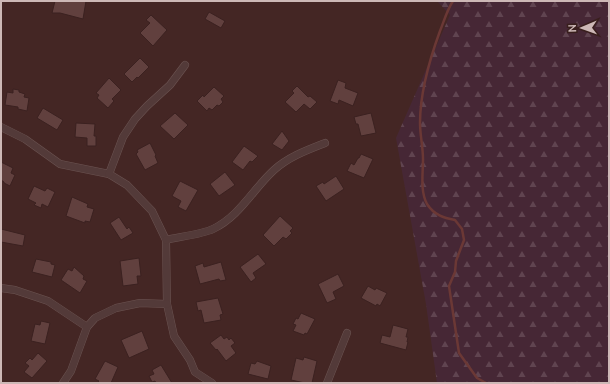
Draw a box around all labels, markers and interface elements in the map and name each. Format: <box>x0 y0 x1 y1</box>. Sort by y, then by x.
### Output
north arrow <box>562 8 602 48</box>
text: N <box>565 24 580 33</box>

